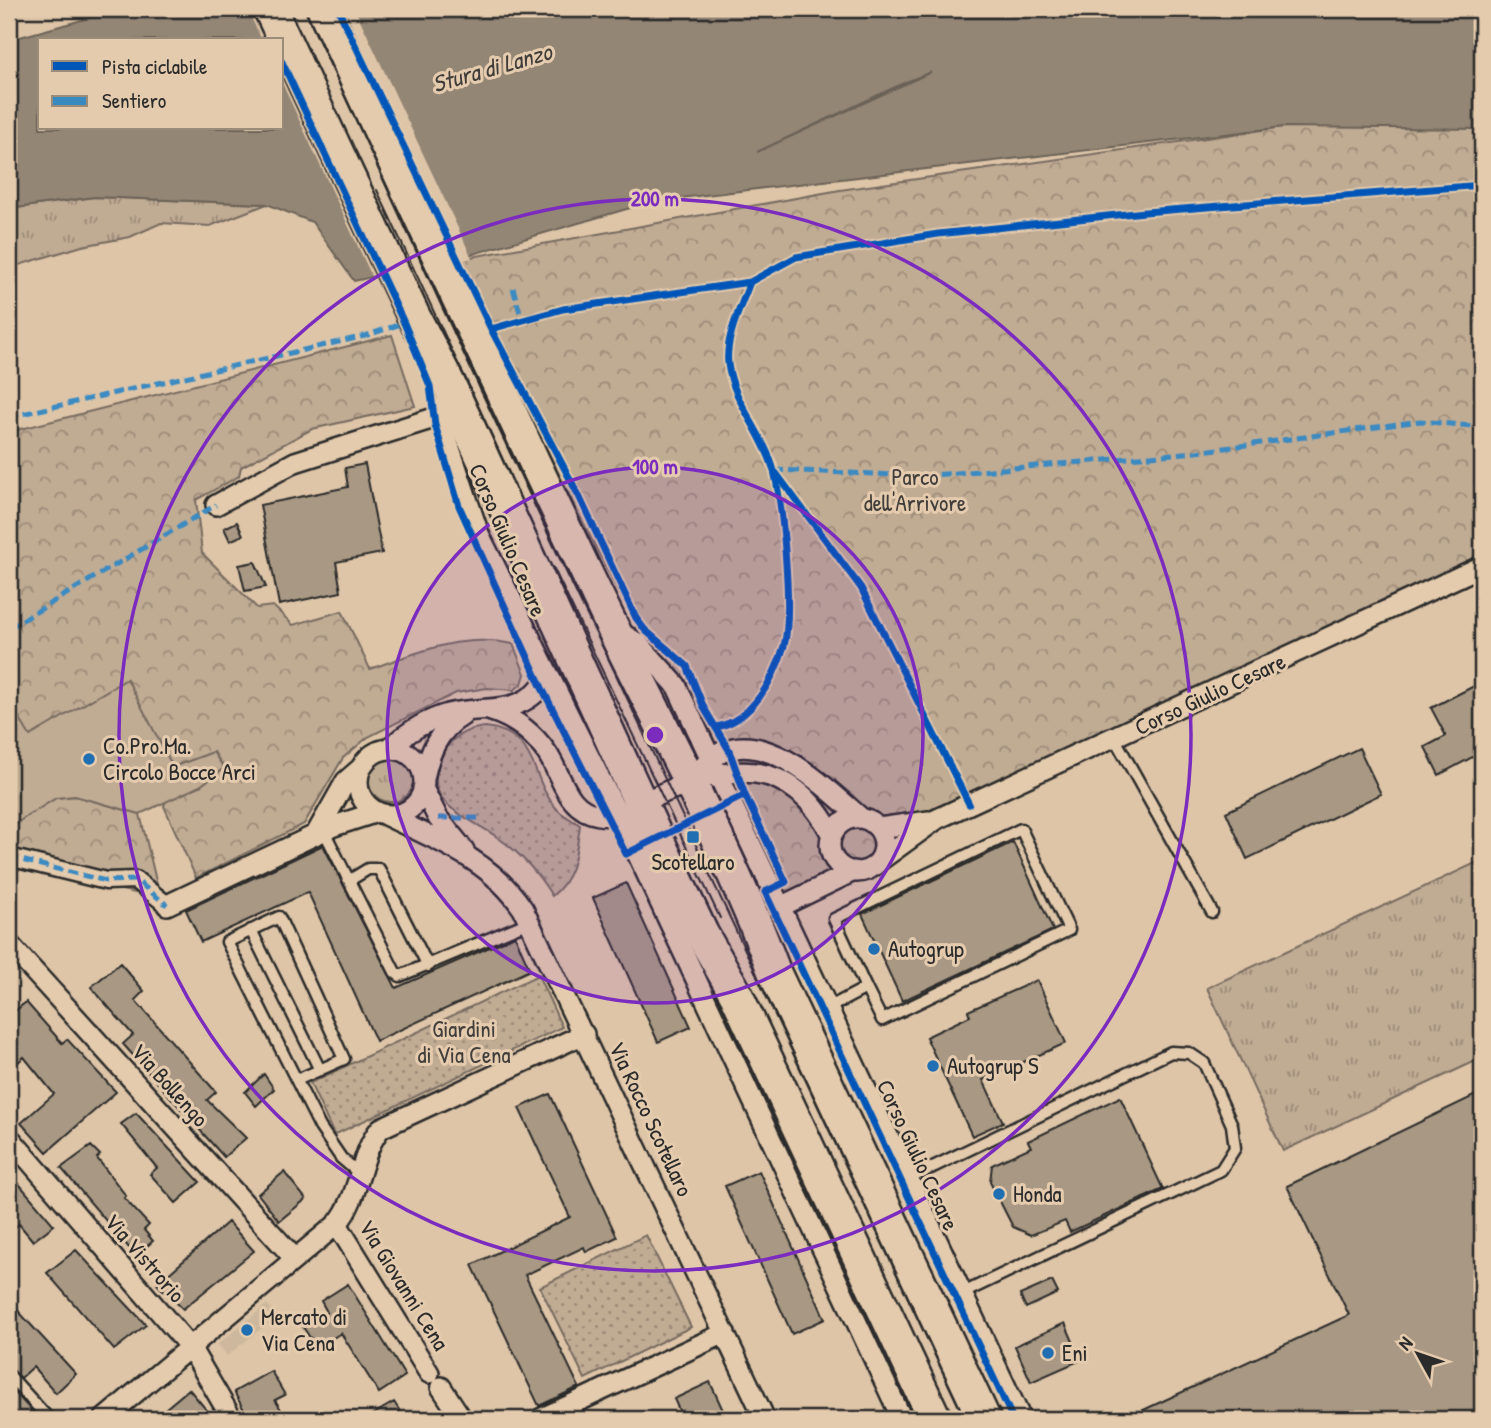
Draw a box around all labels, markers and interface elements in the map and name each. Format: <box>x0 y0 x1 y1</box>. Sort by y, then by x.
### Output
water label: Stura di Lanzo <box>428 34 557 99</box>
legend <box>38 38 284 130</box>
text: Pista ciclabile <box>102 52 207 81</box>
text: Sentiero <box>102 86 166 115</box>
text: 200 m <box>631 184 679 213</box>
text: 100 m <box>632 452 678 481</box>
street label: Corso Giulio Cesare <box>462 459 555 621</box>
park label: Parco dell'Arrivore <box>864 461 966 518</box>
street label: Corso Giulio Cesare <box>1129 645 1290 742</box>
centre of rings <box>643 723 667 747</box>
place label: Co.Pro.Ma. Circolo Bocce Arci <box>103 730 256 787</box>
marker: Co.Pro.Ma. Circolo Bocce Arci <box>81 751 97 767</box>
marker: Scotellaro <box>685 829 701 845</box>
place label: Scotellaro <box>652 846 734 877</box>
place label: Autogrup <box>888 933 964 964</box>
marker: Autogrup <box>866 941 882 957</box>
park label: Giardini di Via Cena <box>418 1013 510 1070</box>
street label: Via Bollengo <box>125 1036 216 1133</box>
street label: Via Rocco Scotellaro <box>602 1036 701 1201</box>
place label: Autogrup S <box>947 1050 1039 1081</box>
marker: Autogrup S <box>925 1058 941 1074</box>
street label: Corso Giulio Cesare <box>870 1074 967 1235</box>
place label: Honda <box>1013 1178 1061 1209</box>
marker: Honda <box>991 1186 1007 1202</box>
street label: Via Vistrorio <box>98 1207 193 1309</box>
street label: Via Giovanni Cena <box>352 1214 457 1356</box>
place label: Mercato di Via Cena <box>261 1301 347 1358</box>
north arrow <box>1382 1320 1452 1390</box>
marker: Mercato di Via Cena <box>239 1322 255 1338</box>
text: N <box>1392 1331 1418 1355</box>
place label: Eni <box>1062 1337 1088 1368</box>
marker: Eni <box>1040 1345 1056 1361</box>

